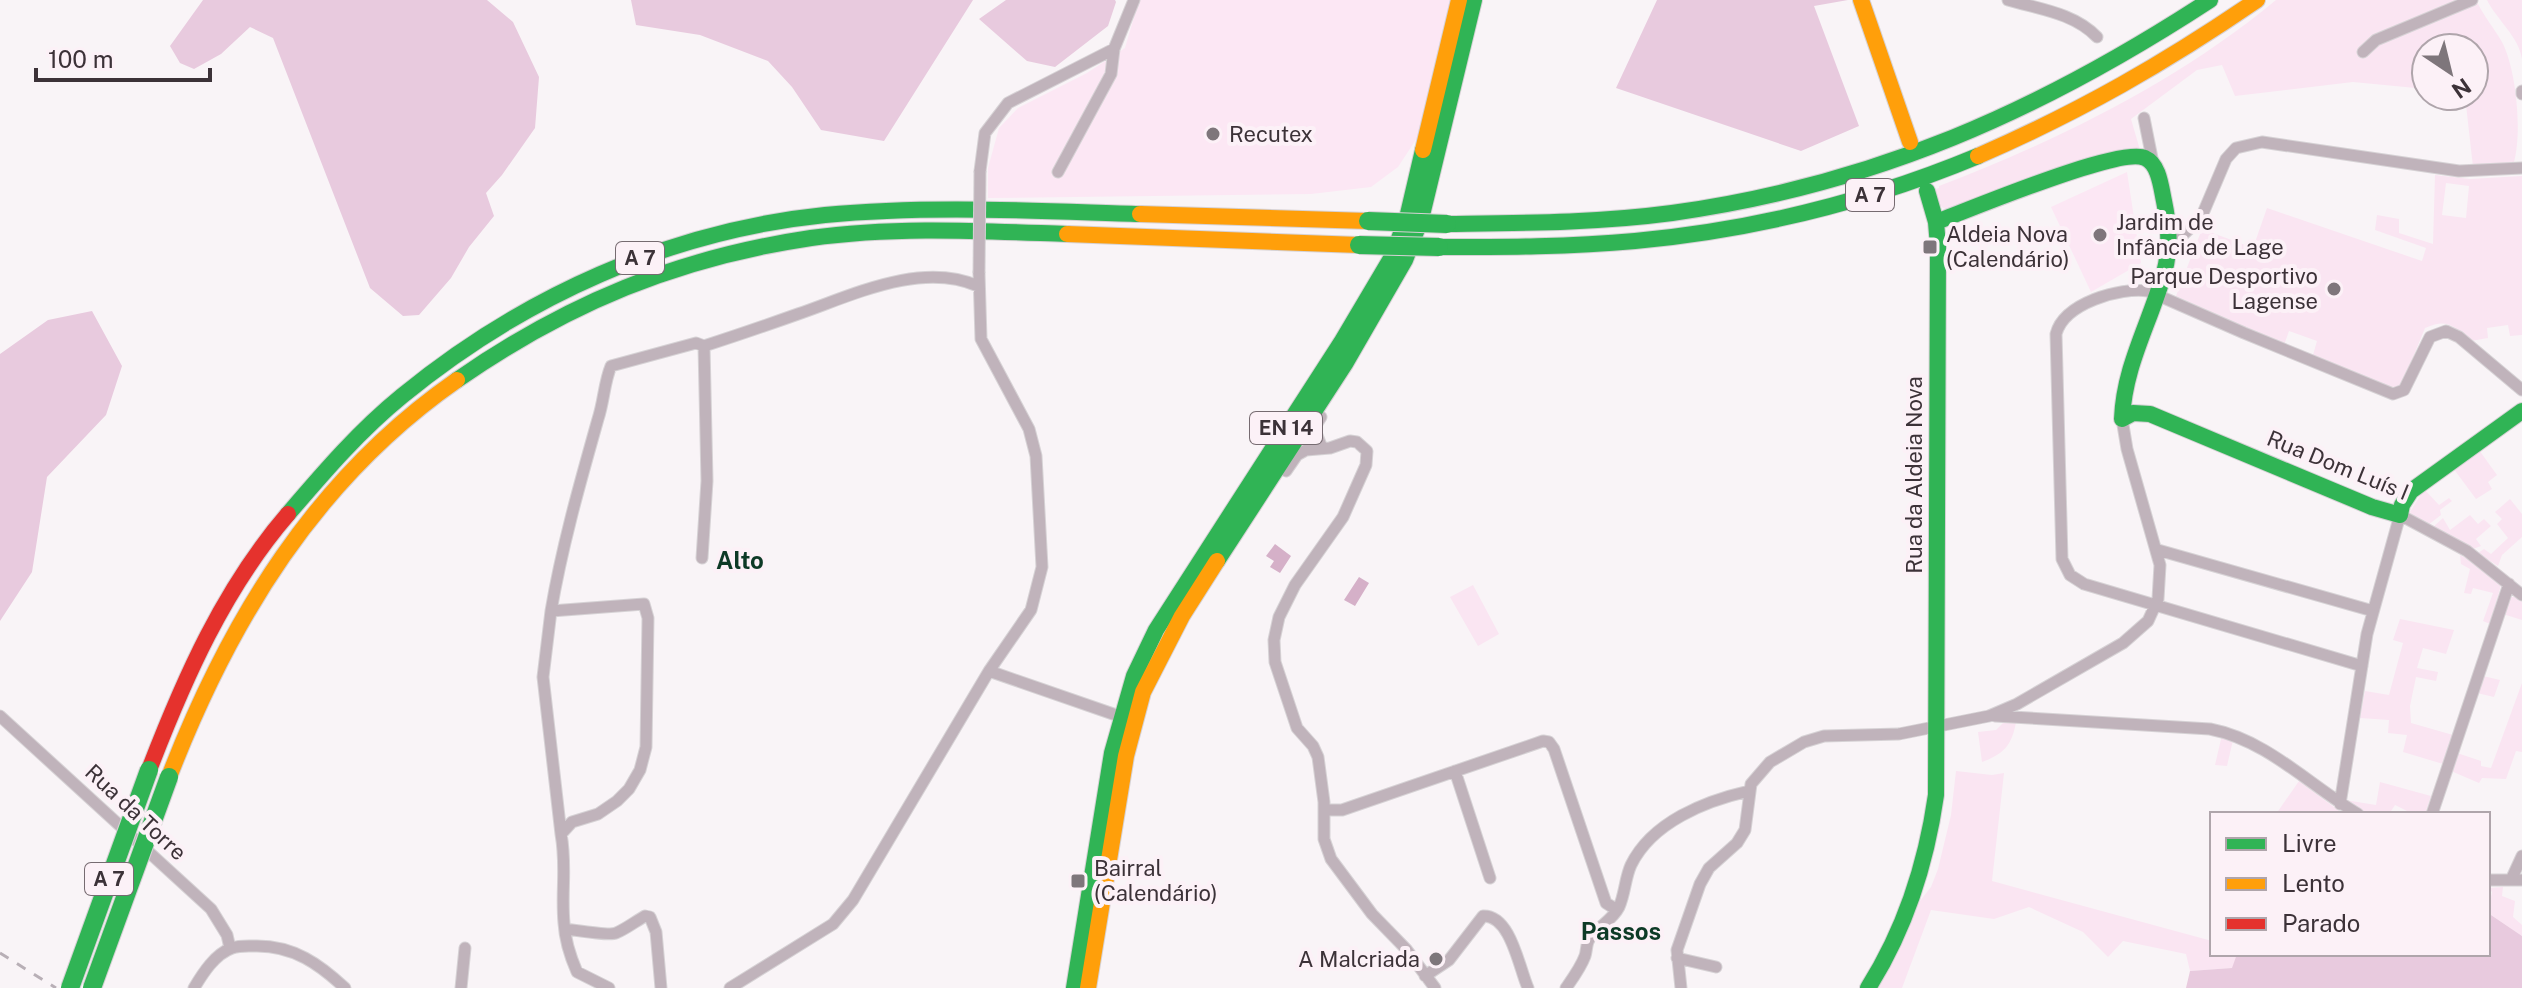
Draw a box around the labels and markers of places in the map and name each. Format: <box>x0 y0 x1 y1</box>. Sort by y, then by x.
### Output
place label: Recutex <box>1229 121 1313 147</box>
marker: Recutex <box>1204 125 1222 143</box>
place label: Jardim de Infância de Lage <box>2116 209 2284 260</box>
place label: Aldeia Nova (Calendário) <box>1946 221 2069 272</box>
marker: Jardim de Infância de Lage <box>2091 226 2109 244</box>
marker: Aldeia Nova (Calendário) <box>1921 238 1939 256</box>
place label: Parque Desportivo Lagense <box>2130 263 2318 314</box>
marker: Parque Desportivo Lagense <box>2325 280 2343 298</box>
place label: Bairral (Calendário) <box>1094 855 1217 906</box>
marker: Bairral (Calendário) <box>1069 872 1087 890</box>
place label: A Malcriada <box>1298 946 1420 972</box>
marker: A Malcriada <box>1427 950 1445 968</box>

